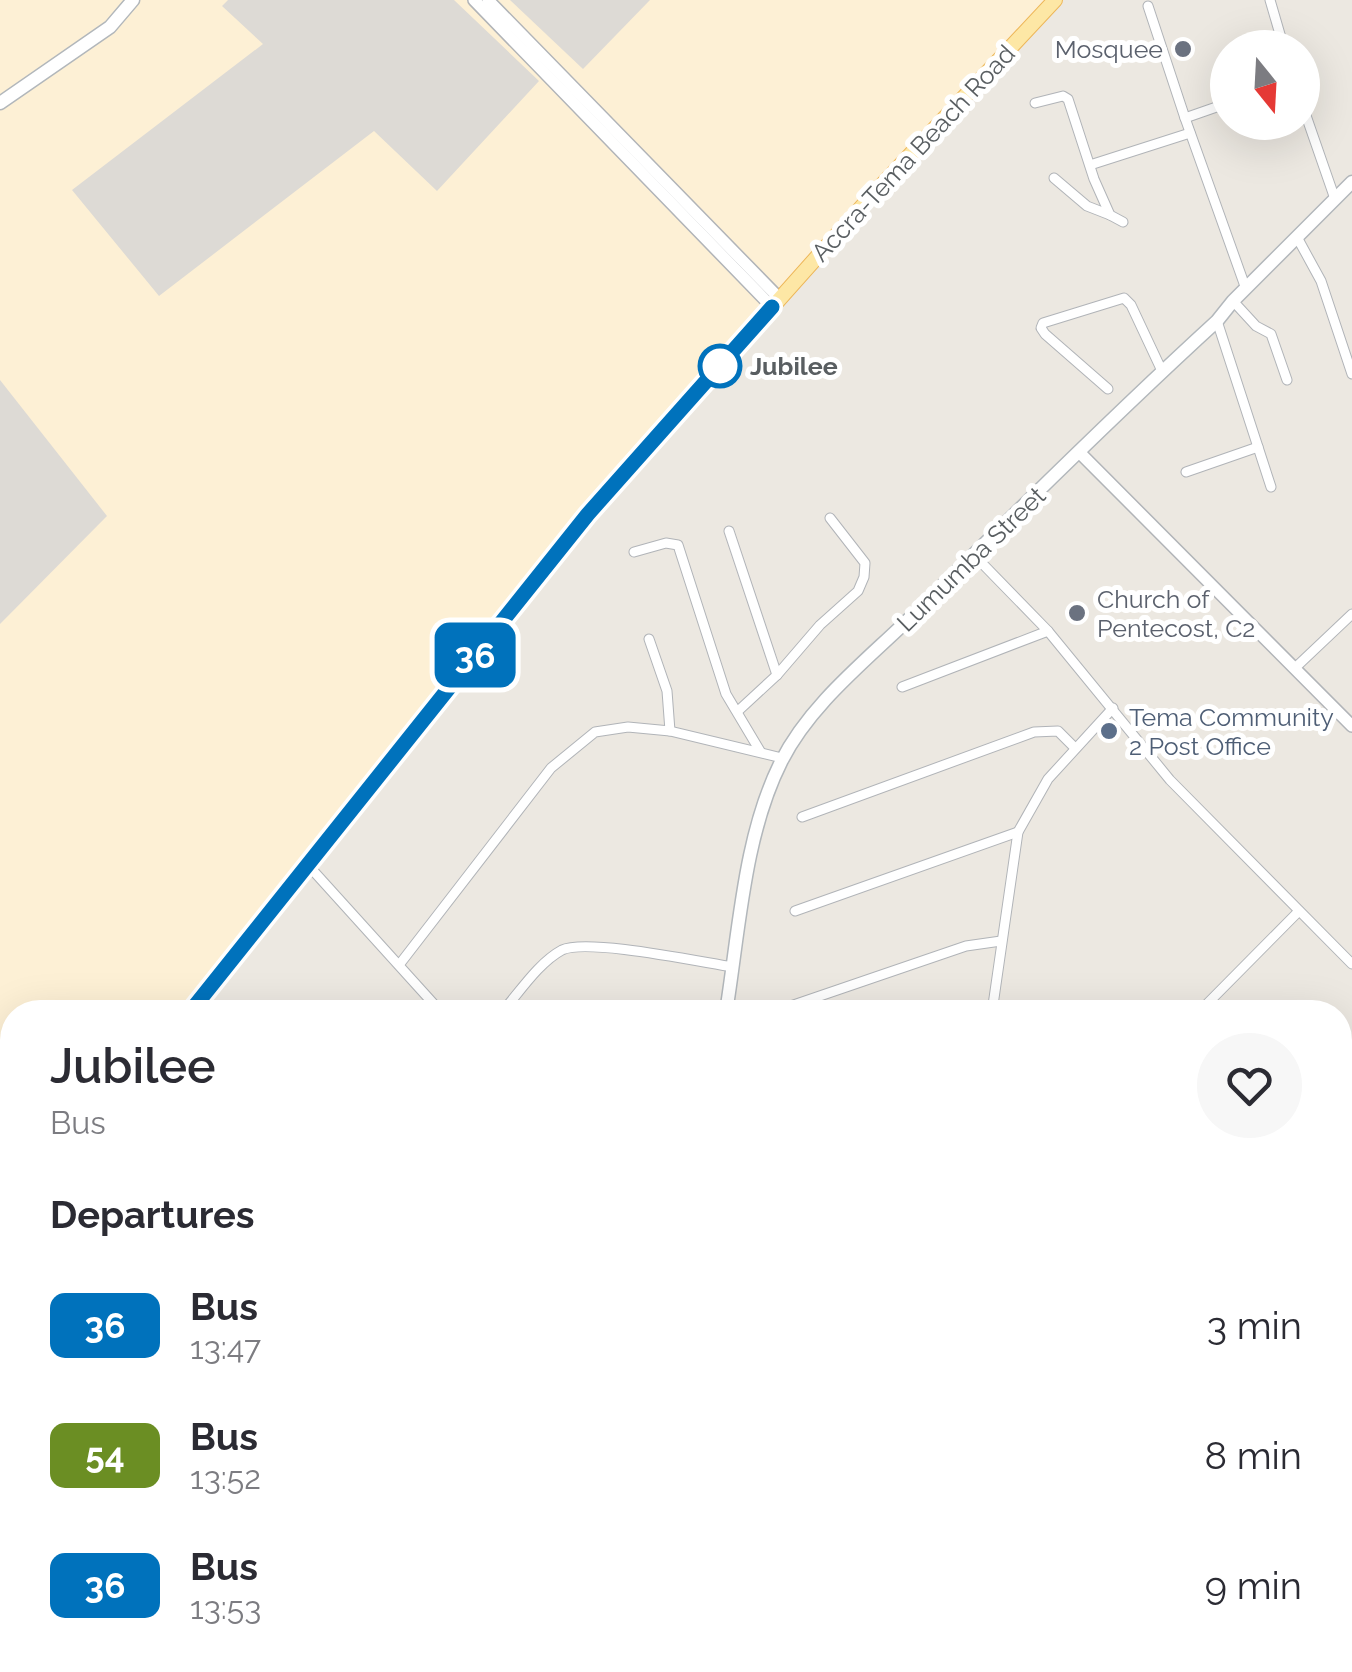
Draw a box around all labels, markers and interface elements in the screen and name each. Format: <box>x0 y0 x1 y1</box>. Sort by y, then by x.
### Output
north arrow <box>1210 30 1320 140</box>
map controls <box>1210 30 1320 140</box>
place label: Mosquee <box>1055 34 1163 64</box>
marker: Mosquee <box>1172 38 1194 60</box>
street label: Accra-Tema Beach Road <box>805 39 1021 267</box>
marker: Jubilee <box>699 345 741 387</box>
place label: Jubilee <box>750 351 838 381</box>
street label: Lumumba Street <box>890 480 1052 637</box>
place label: Church of Pentecost, C2 <box>1097 584 1255 643</box>
marker: Church of Pentecost, C2 <box>1066 602 1088 624</box>
line badge: 36 <box>430 622 520 688</box>
text: 36 <box>455 635 495 676</box>
place label: Tema Community 2 Post Office <box>1129 702 1334 761</box>
marker: Tema Community 2 Post Office <box>1098 720 1120 742</box>
button: heart <box>1197 1033 1302 1138</box>
text: Jubilee <box>50 1038 216 1094</box>
text: Bus <box>50 1104 106 1141</box>
text: Departures <box>50 1192 255 1237</box>
text: Bus <box>190 1284 258 1329</box>
text: 3 min <box>1207 1303 1302 1348</box>
text: 36 <box>85 1305 125 1346</box>
text: 13:47 <box>190 1329 261 1366</box>
text: Bus <box>190 1414 258 1459</box>
text: 8 min <box>1204 1433 1302 1478</box>
text: 54 <box>85 1435 125 1476</box>
text: 13:52 <box>190 1459 261 1496</box>
text: Bus <box>190 1544 258 1589</box>
text: 9 min <box>1205 1563 1302 1608</box>
text: 36 <box>85 1565 125 1606</box>
text: 13:53 <box>190 1589 261 1626</box>

